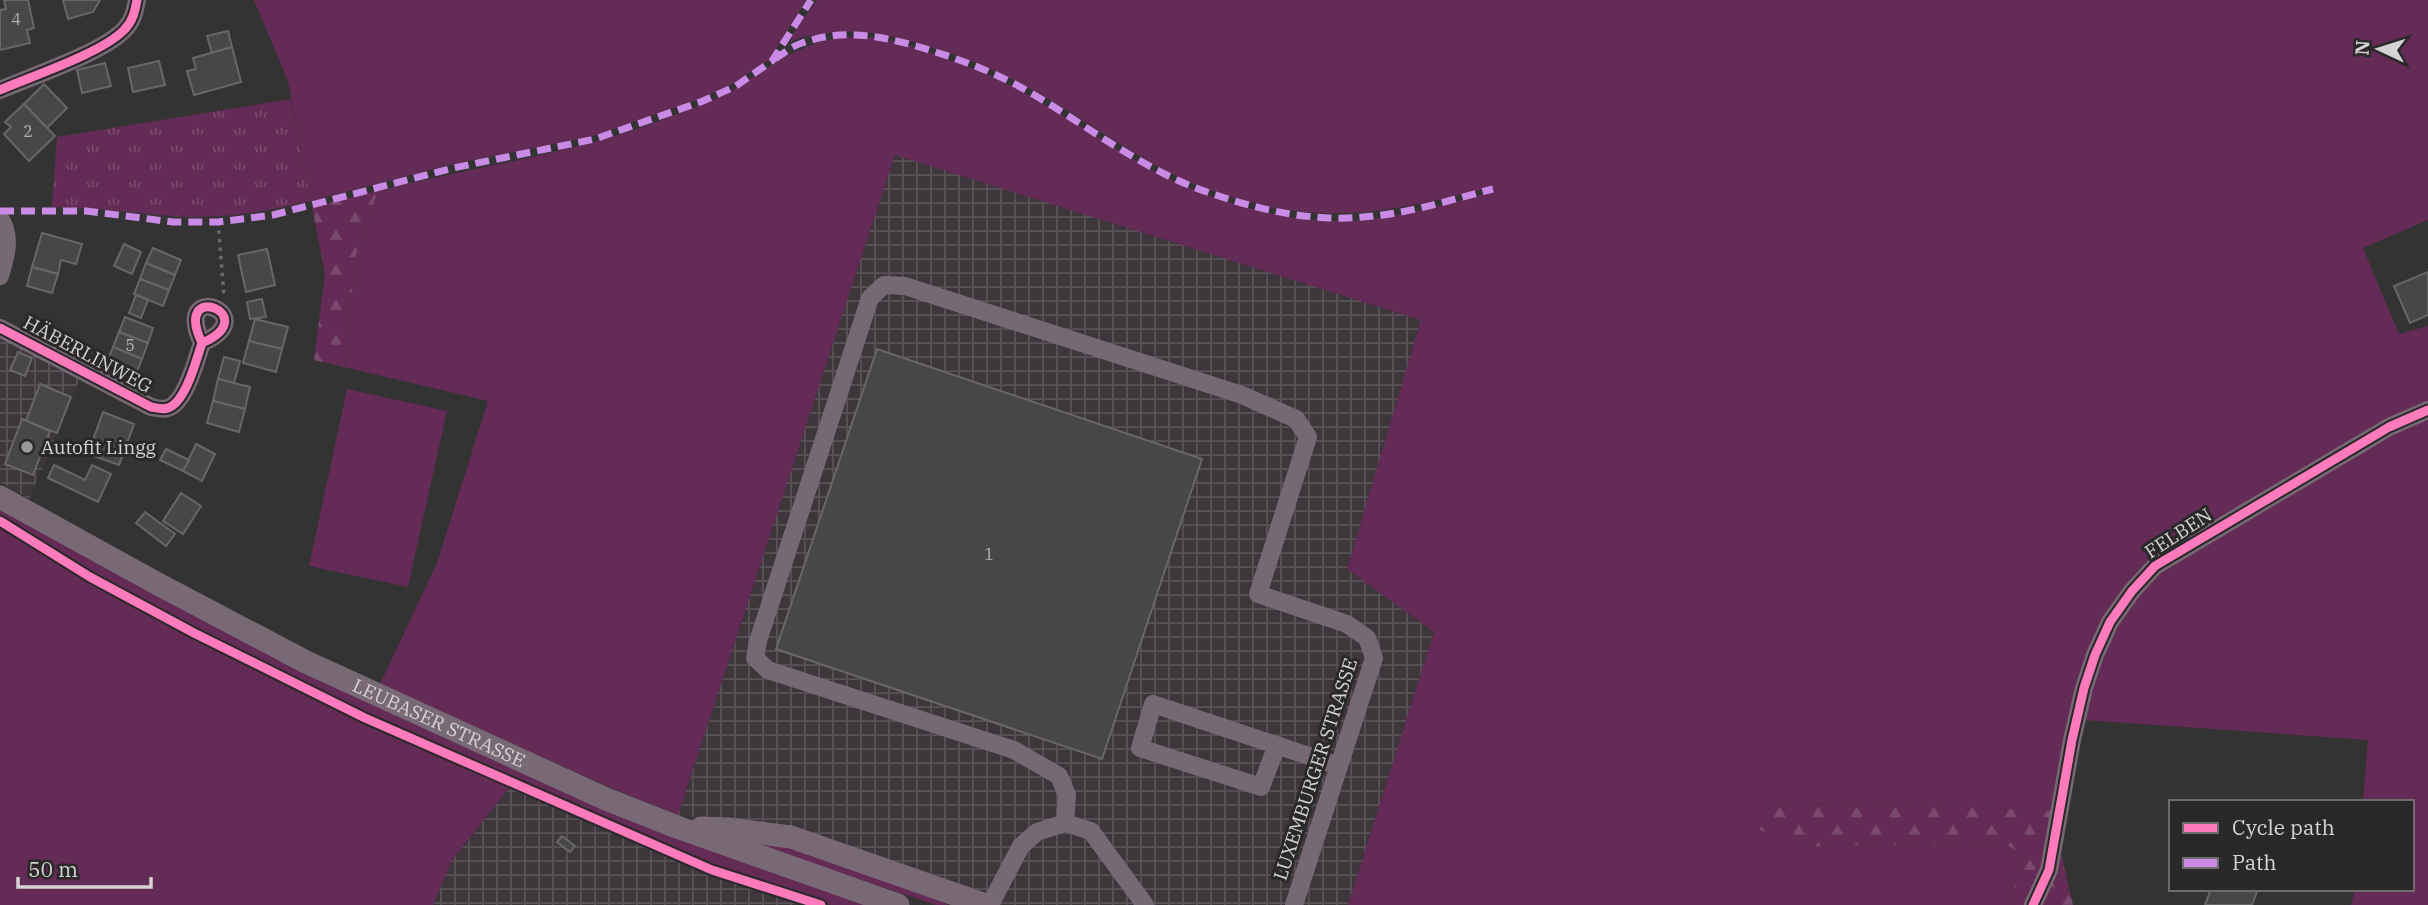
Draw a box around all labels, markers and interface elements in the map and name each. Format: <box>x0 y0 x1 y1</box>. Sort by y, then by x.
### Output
house number: 4 <box>11 9 21 29</box>
north arrow <box>2344 14 2414 84</box>
text: N <box>2350 39 2375 56</box>
house number: 2 <box>23 121 33 141</box>
street label: HÄBERLINWEG <box>19 310 157 398</box>
house number: 5 <box>125 335 135 355</box>
place label: Autofit Lingg <box>41 435 157 459</box>
marker: Autofit Lingg <box>19 439 35 455</box>
street label: FELBEN <box>2140 502 2216 564</box>
house number: 1 <box>984 544 994 564</box>
street label: LUXEMBURGER STRASSE <box>1268 655 1362 883</box>
street label: LEUBASER STRASSE <box>349 673 529 773</box>
legend <box>2169 800 2414 891</box>
text: Cycle path <box>2232 813 2335 841</box>
scale bar <box>18 846 150 890</box>
text: Path <box>2232 848 2277 876</box>
text: 50 m <box>28 855 78 883</box>

